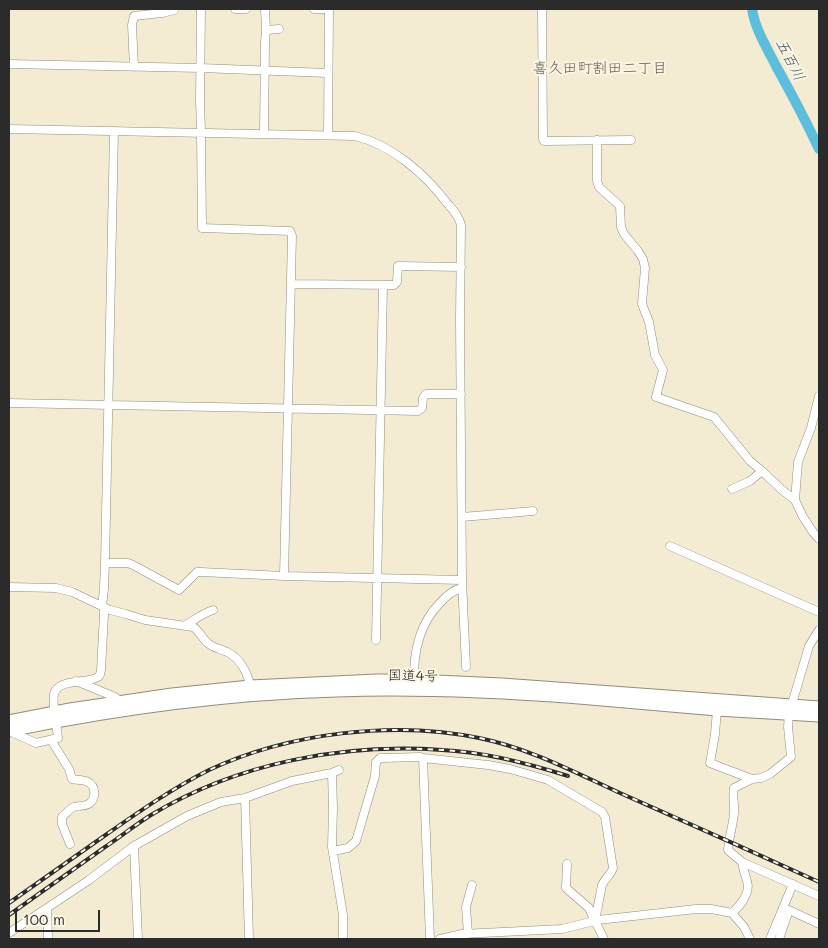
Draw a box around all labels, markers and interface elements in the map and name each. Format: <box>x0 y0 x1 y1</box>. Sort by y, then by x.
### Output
water label: 五百川 <box>772 36 808 84</box>
district label: 喜久田町割田二丁目 <box>533 59 667 77</box>
street label: 国道4号 <box>388 667 438 685</box>
scale bar <box>18 900 102 932</box>
text: 100 m <box>23 909 65 929</box>

